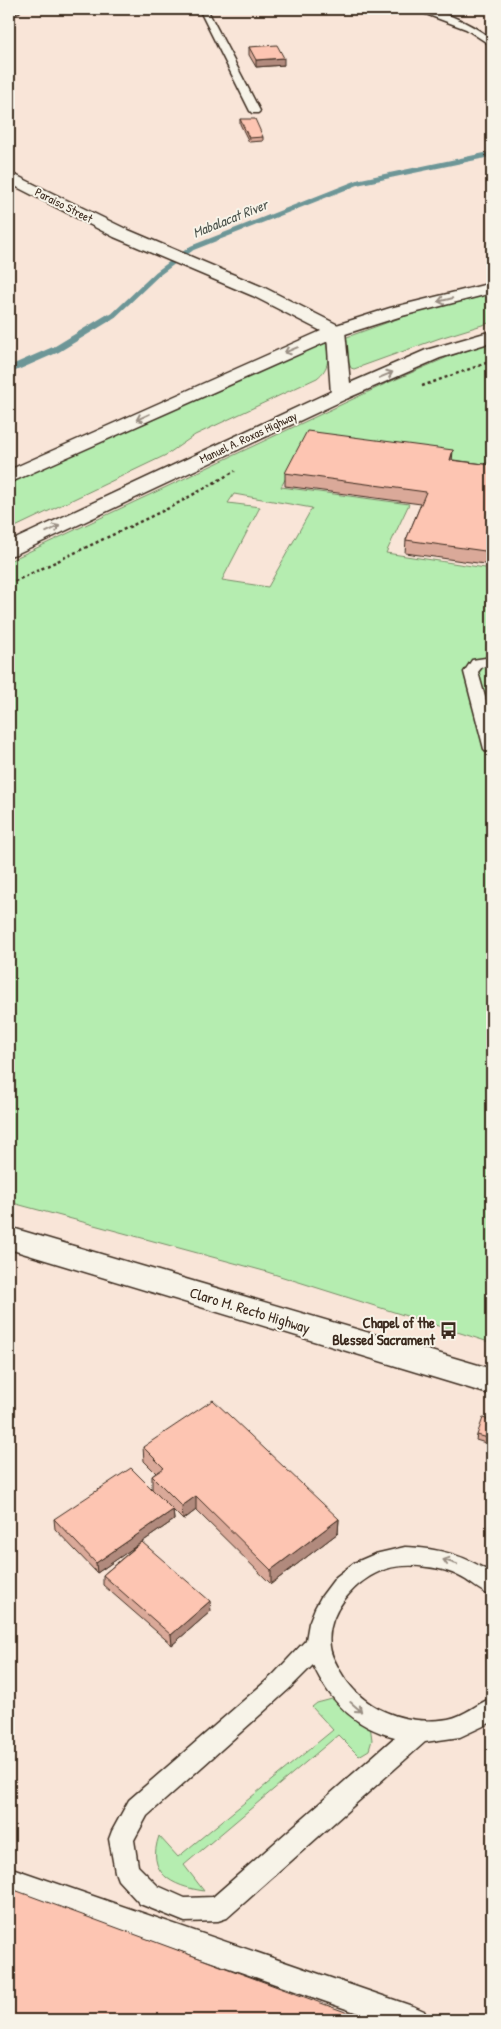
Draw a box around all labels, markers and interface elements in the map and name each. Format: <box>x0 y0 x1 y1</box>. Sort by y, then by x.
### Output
street label: Paraiso Street <box>32 183 97 227</box>
water label: Mabalacat River <box>190 194 272 242</box>
one-way arrow <box>437 296 453 305</box>
one-way arrow <box>284 345 299 355</box>
one-way arrow <box>378 369 393 379</box>
street label: Manuel A. Roxas Highway <box>196 407 300 467</box>
one-way arrow <box>136 412 151 422</box>
one-way arrow <box>45 524 60 534</box>
street label: Claro M. Recto Highway <box>187 1282 313 1338</box>
place label: Chapel of the Blessed Sacrament <box>332 1312 436 1350</box>
bus stop icon: Chapel of the Blessed Sacrament <box>439 1321 459 1341</box>
one-way arrow <box>443 1557 459 1567</box>
one-way arrow <box>350 1701 363 1712</box>

